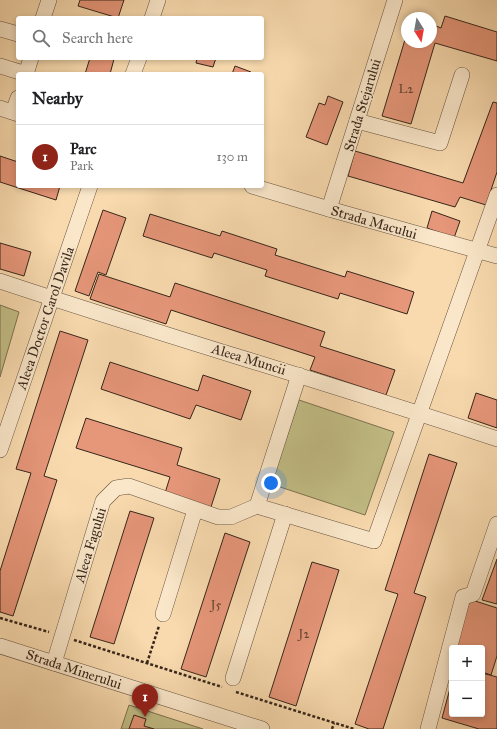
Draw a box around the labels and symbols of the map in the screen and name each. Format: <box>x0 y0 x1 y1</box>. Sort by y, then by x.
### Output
north arrow <box>401 12 437 48</box>
street label: Strada Stejarului <box>340 57 385 154</box>
house number: L2 <box>399 82 413 96</box>
street label: Strada Macului <box>329 202 419 243</box>
street label: Aleea Doctor Carol Davila <box>13 244 78 393</box>
street label: Aleea Muncii <box>209 340 288 379</box>
your location <box>261 473 281 493</box>
street label: Aleea Fagului <box>71 505 110 586</box>
house number: J5 <box>209 598 222 613</box>
house number: J2 <box>297 627 309 642</box>
street label: Strada Minerului <box>24 646 124 693</box>
pin: 1 <box>132 684 158 717</box>

